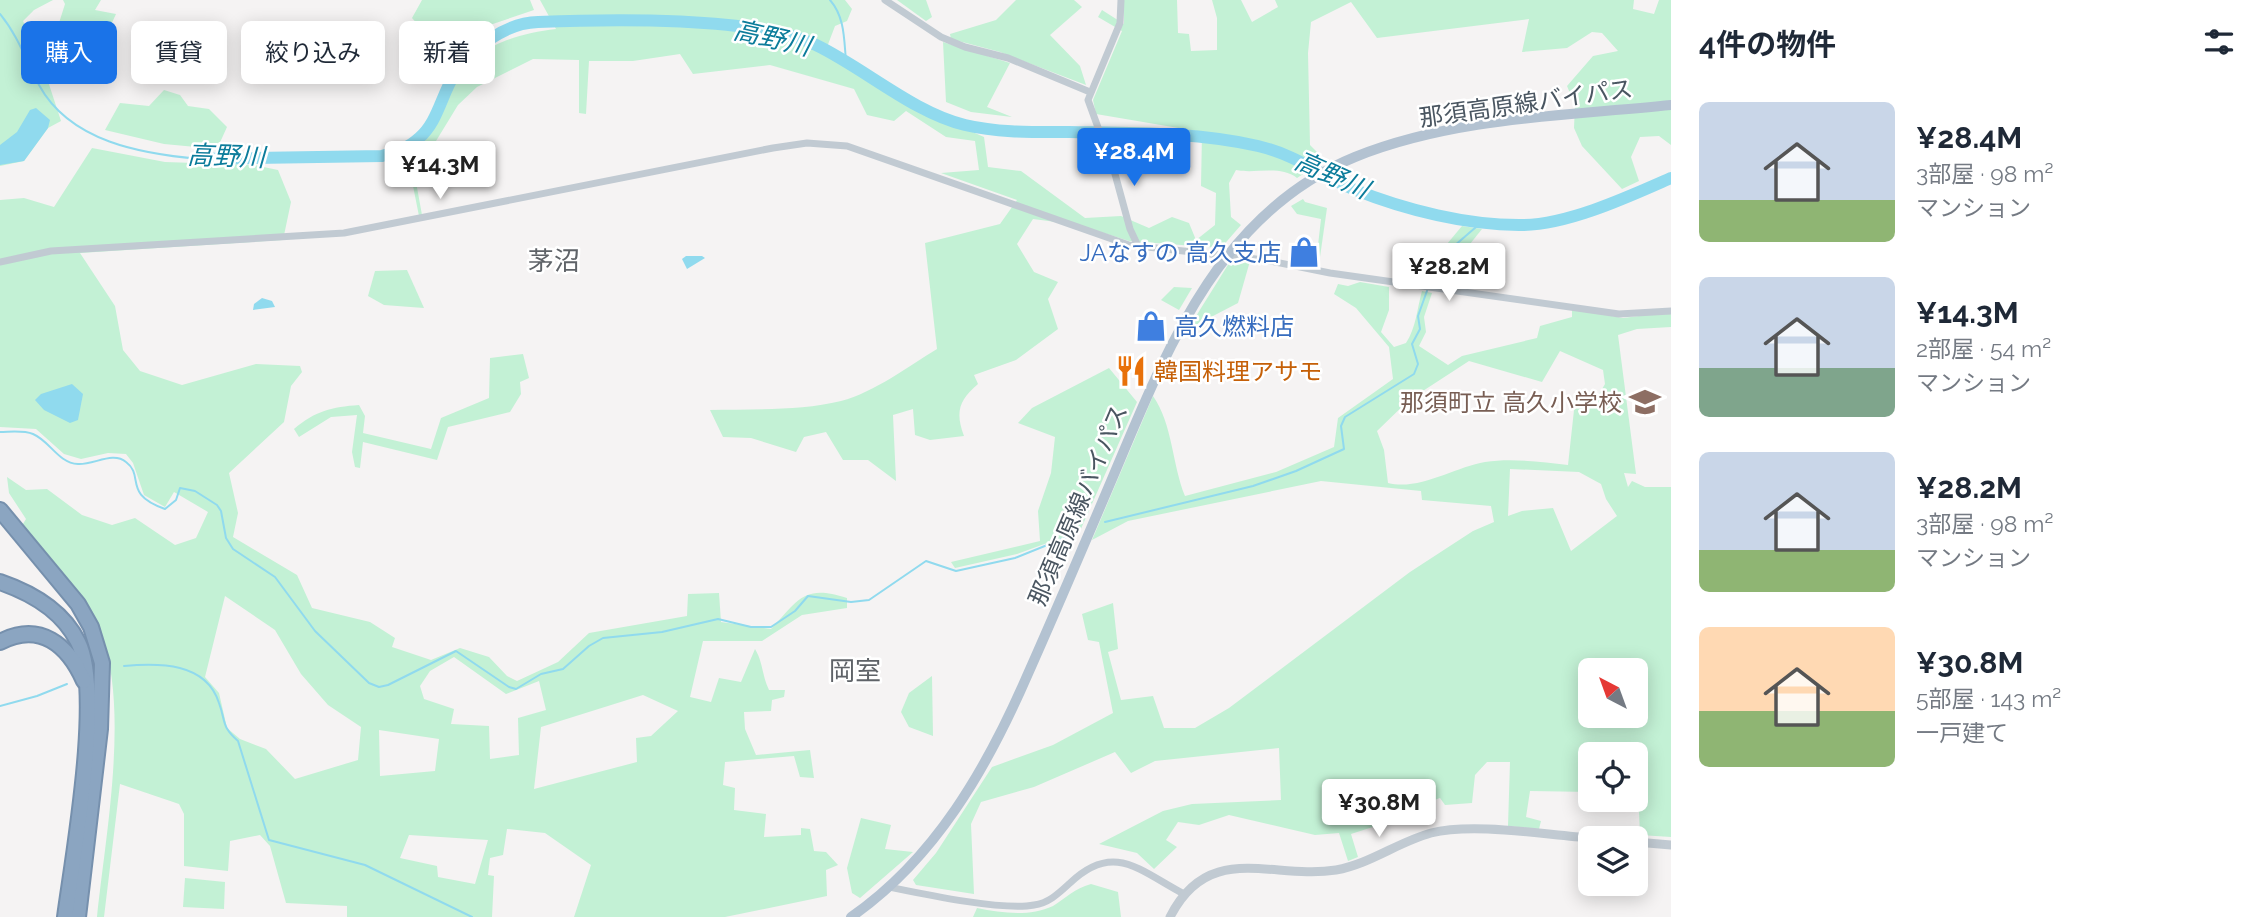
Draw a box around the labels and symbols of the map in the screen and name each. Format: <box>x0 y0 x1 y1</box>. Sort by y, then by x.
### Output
water label: 高野川 <box>731 15 816 62</box>
street label: 那須高原線バイパス <box>1417 74 1635 132</box>
pin: ¥28.4M <box>1077 128 1191 188</box>
water label: 高野川 <box>186 140 268 172</box>
pin: ¥14.3M <box>383 142 497 201</box>
water label: 高野川 <box>1290 145 1376 206</box>
shop icon: JAなすの 高久支店 <box>1287 235 1321 269</box>
place label: JAなすの 高久支店 <box>1080 238 1281 267</box>
pin: ¥28.2M <box>1392 244 1506 303</box>
district label: 茅沼 <box>528 246 580 276</box>
shop icon: 高久燃料店 <box>1134 309 1168 343</box>
place label: 高久燃料店 <box>1174 312 1294 341</box>
restaurant icon: 韓国料理アサモ <box>1114 354 1148 388</box>
place label: 韓国料理アサモ <box>1154 357 1322 386</box>
school or university icon: 那須町立 高久小学校 <box>1628 385 1662 419</box>
place label: 那須町立 高久小学校 <box>1400 388 1622 417</box>
street label: 那須高原線バイパス <box>1023 400 1133 610</box>
district label: 岡室 <box>829 656 881 686</box>
north arrow <box>1578 658 1648 728</box>
pin: ¥30.8M <box>1322 780 1436 839</box>

